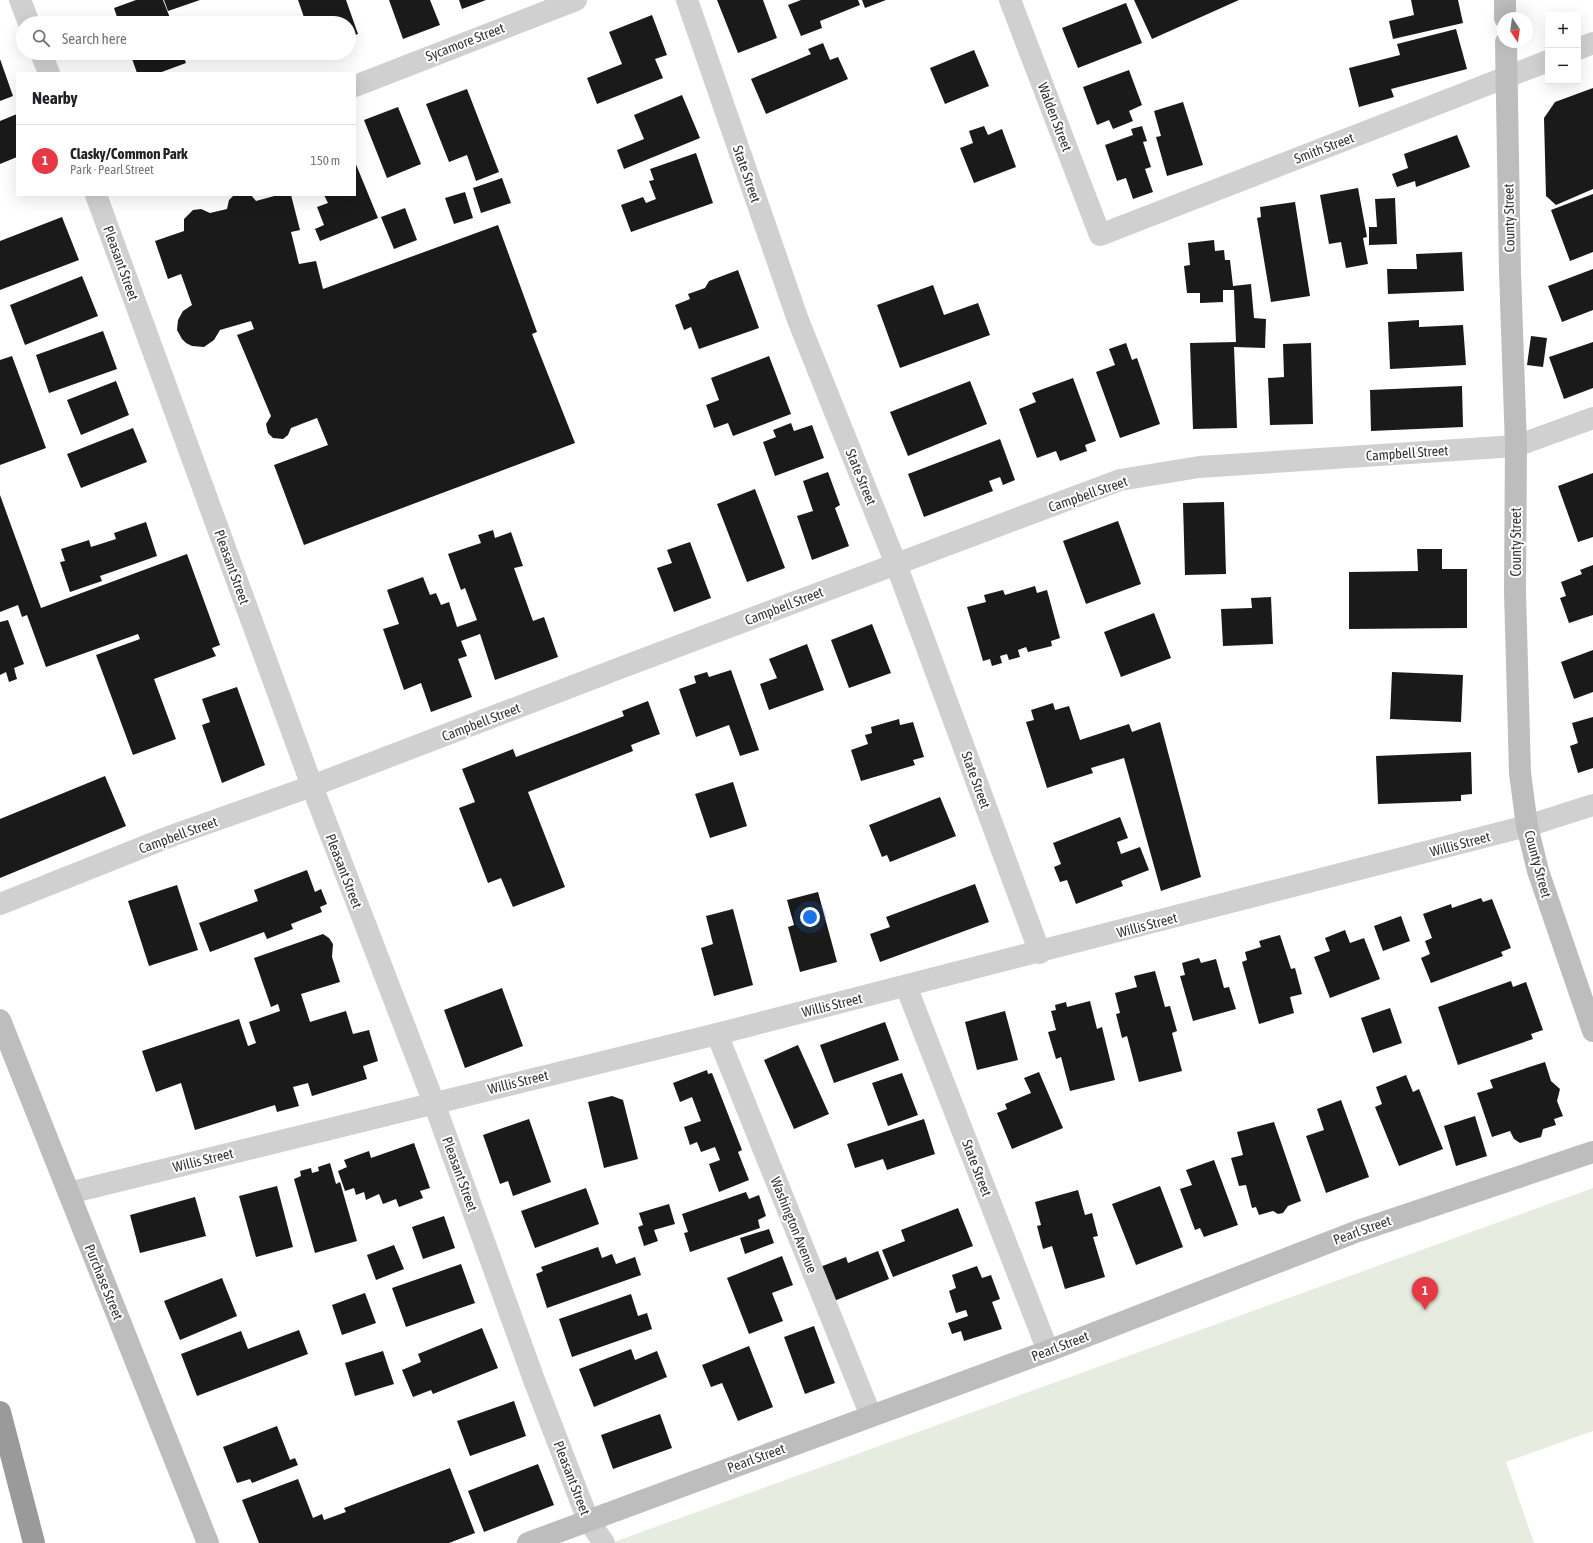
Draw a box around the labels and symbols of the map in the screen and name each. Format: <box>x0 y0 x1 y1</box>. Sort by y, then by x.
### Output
north arrow <box>1497 12 1533 48</box>
street label: Sycamore Street <box>423 20 507 64</box>
street label: Walden Street <box>1035 80 1075 154</box>
street label: Smith Street <box>1292 129 1356 167</box>
street label: State Street <box>730 143 764 205</box>
street label: County Street <box>1500 183 1518 253</box>
street label: Pleasant Street <box>100 224 142 302</box>
street label: Campbell Street <box>1365 442 1449 464</box>
street label: State Street <box>842 447 880 507</box>
street label: Campbell Street <box>1046 473 1130 515</box>
street label: County Street <box>1508 508 1524 576</box>
street label: Pleasant Street <box>211 528 253 606</box>
street label: Campbell Street <box>743 584 825 628</box>
street label: Campbell Street <box>440 700 522 744</box>
street label: State Street <box>958 749 994 811</box>
street label: Campbell Street <box>136 813 220 857</box>
street label: Willis Street <box>1428 828 1492 860</box>
street label: County Street <box>1521 829 1555 899</box>
street label: Pleasant Street <box>323 832 365 910</box>
your location <box>800 907 820 927</box>
street label: Willis Street <box>1115 909 1179 941</box>
street label: Willis Street <box>800 990 864 1020</box>
street label: Willis Street <box>486 1067 550 1097</box>
street label: Pleasant Street <box>439 1135 481 1213</box>
street label: State Street <box>959 1137 995 1199</box>
street label: Willis Street <box>171 1145 235 1175</box>
street label: Washington Avenue <box>767 1175 821 1275</box>
street label: Pearl Street <box>1331 1212 1393 1248</box>
street label: Purchase Street <box>82 1242 126 1322</box>
pin: 1 <box>1412 1277 1438 1310</box>
street label: Pearl Street <box>1029 1328 1091 1364</box>
street label: Pleasant Street <box>551 1439 593 1517</box>
street label: Pearl Street <box>725 1440 787 1476</box>

